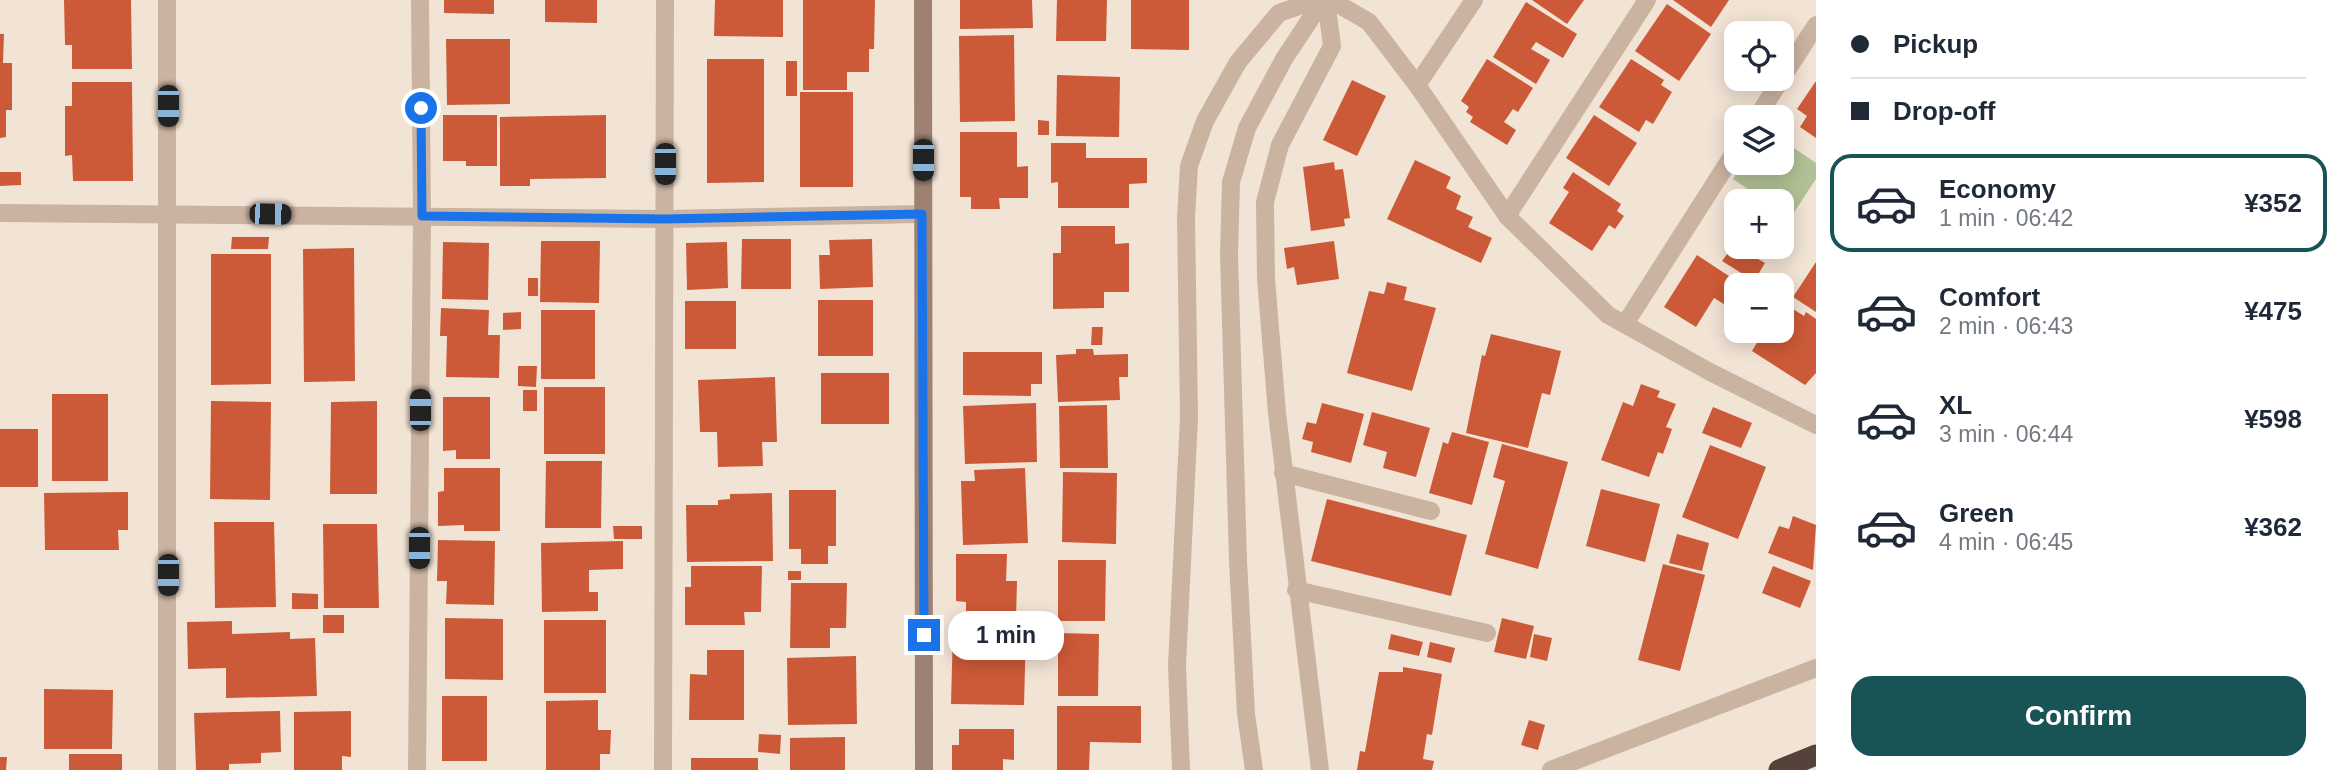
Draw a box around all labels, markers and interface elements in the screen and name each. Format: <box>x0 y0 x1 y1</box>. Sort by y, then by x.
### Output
map controls <box>1724 21 1794 343</box>
button: locate <box>1724 21 1794 91</box>
text: Pickup <box>1893 29 1978 59</box>
car <box>158 85 179 127</box>
route start <box>405 92 437 124</box>
text: Drop-off <box>1893 96 1996 126</box>
button: layers <box>1724 105 1794 175</box>
car <box>913 139 934 181</box>
car <box>655 143 676 185</box>
icon: car <box>1855 172 1918 235</box>
text: Economy <box>1939 174 2056 204</box>
text: ¥352 <box>2244 188 2302 218</box>
button: + <box>1724 189 1794 259</box>
car <box>249 203 292 225</box>
text: 1 min · 06:42 <box>1939 205 2073 231</box>
button: − <box>1724 273 1794 343</box>
icon: car <box>1855 280 1918 343</box>
text: Comfort <box>1939 282 2040 312</box>
text: ¥475 <box>2244 296 2302 326</box>
text: 2 min · 06:43 <box>1939 313 2073 339</box>
icon: car <box>1855 388 1918 451</box>
car <box>410 389 431 431</box>
text: XL <box>1939 390 1972 420</box>
text: ¥598 <box>2244 404 2302 434</box>
text: 3 min · 06:44 <box>1939 421 2073 447</box>
icon: car <box>1855 496 1918 559</box>
text: Green <box>1939 498 2014 528</box>
text: ¥362 <box>2244 512 2302 542</box>
car <box>409 527 430 569</box>
text: 4 min · 06:45 <box>1939 529 2073 555</box>
car <box>158 554 179 596</box>
callout: 1 min <box>948 610 1064 660</box>
route end <box>908 619 940 651</box>
text: 1 min <box>976 622 1036 648</box>
button: Confirm <box>1851 676 2306 756</box>

